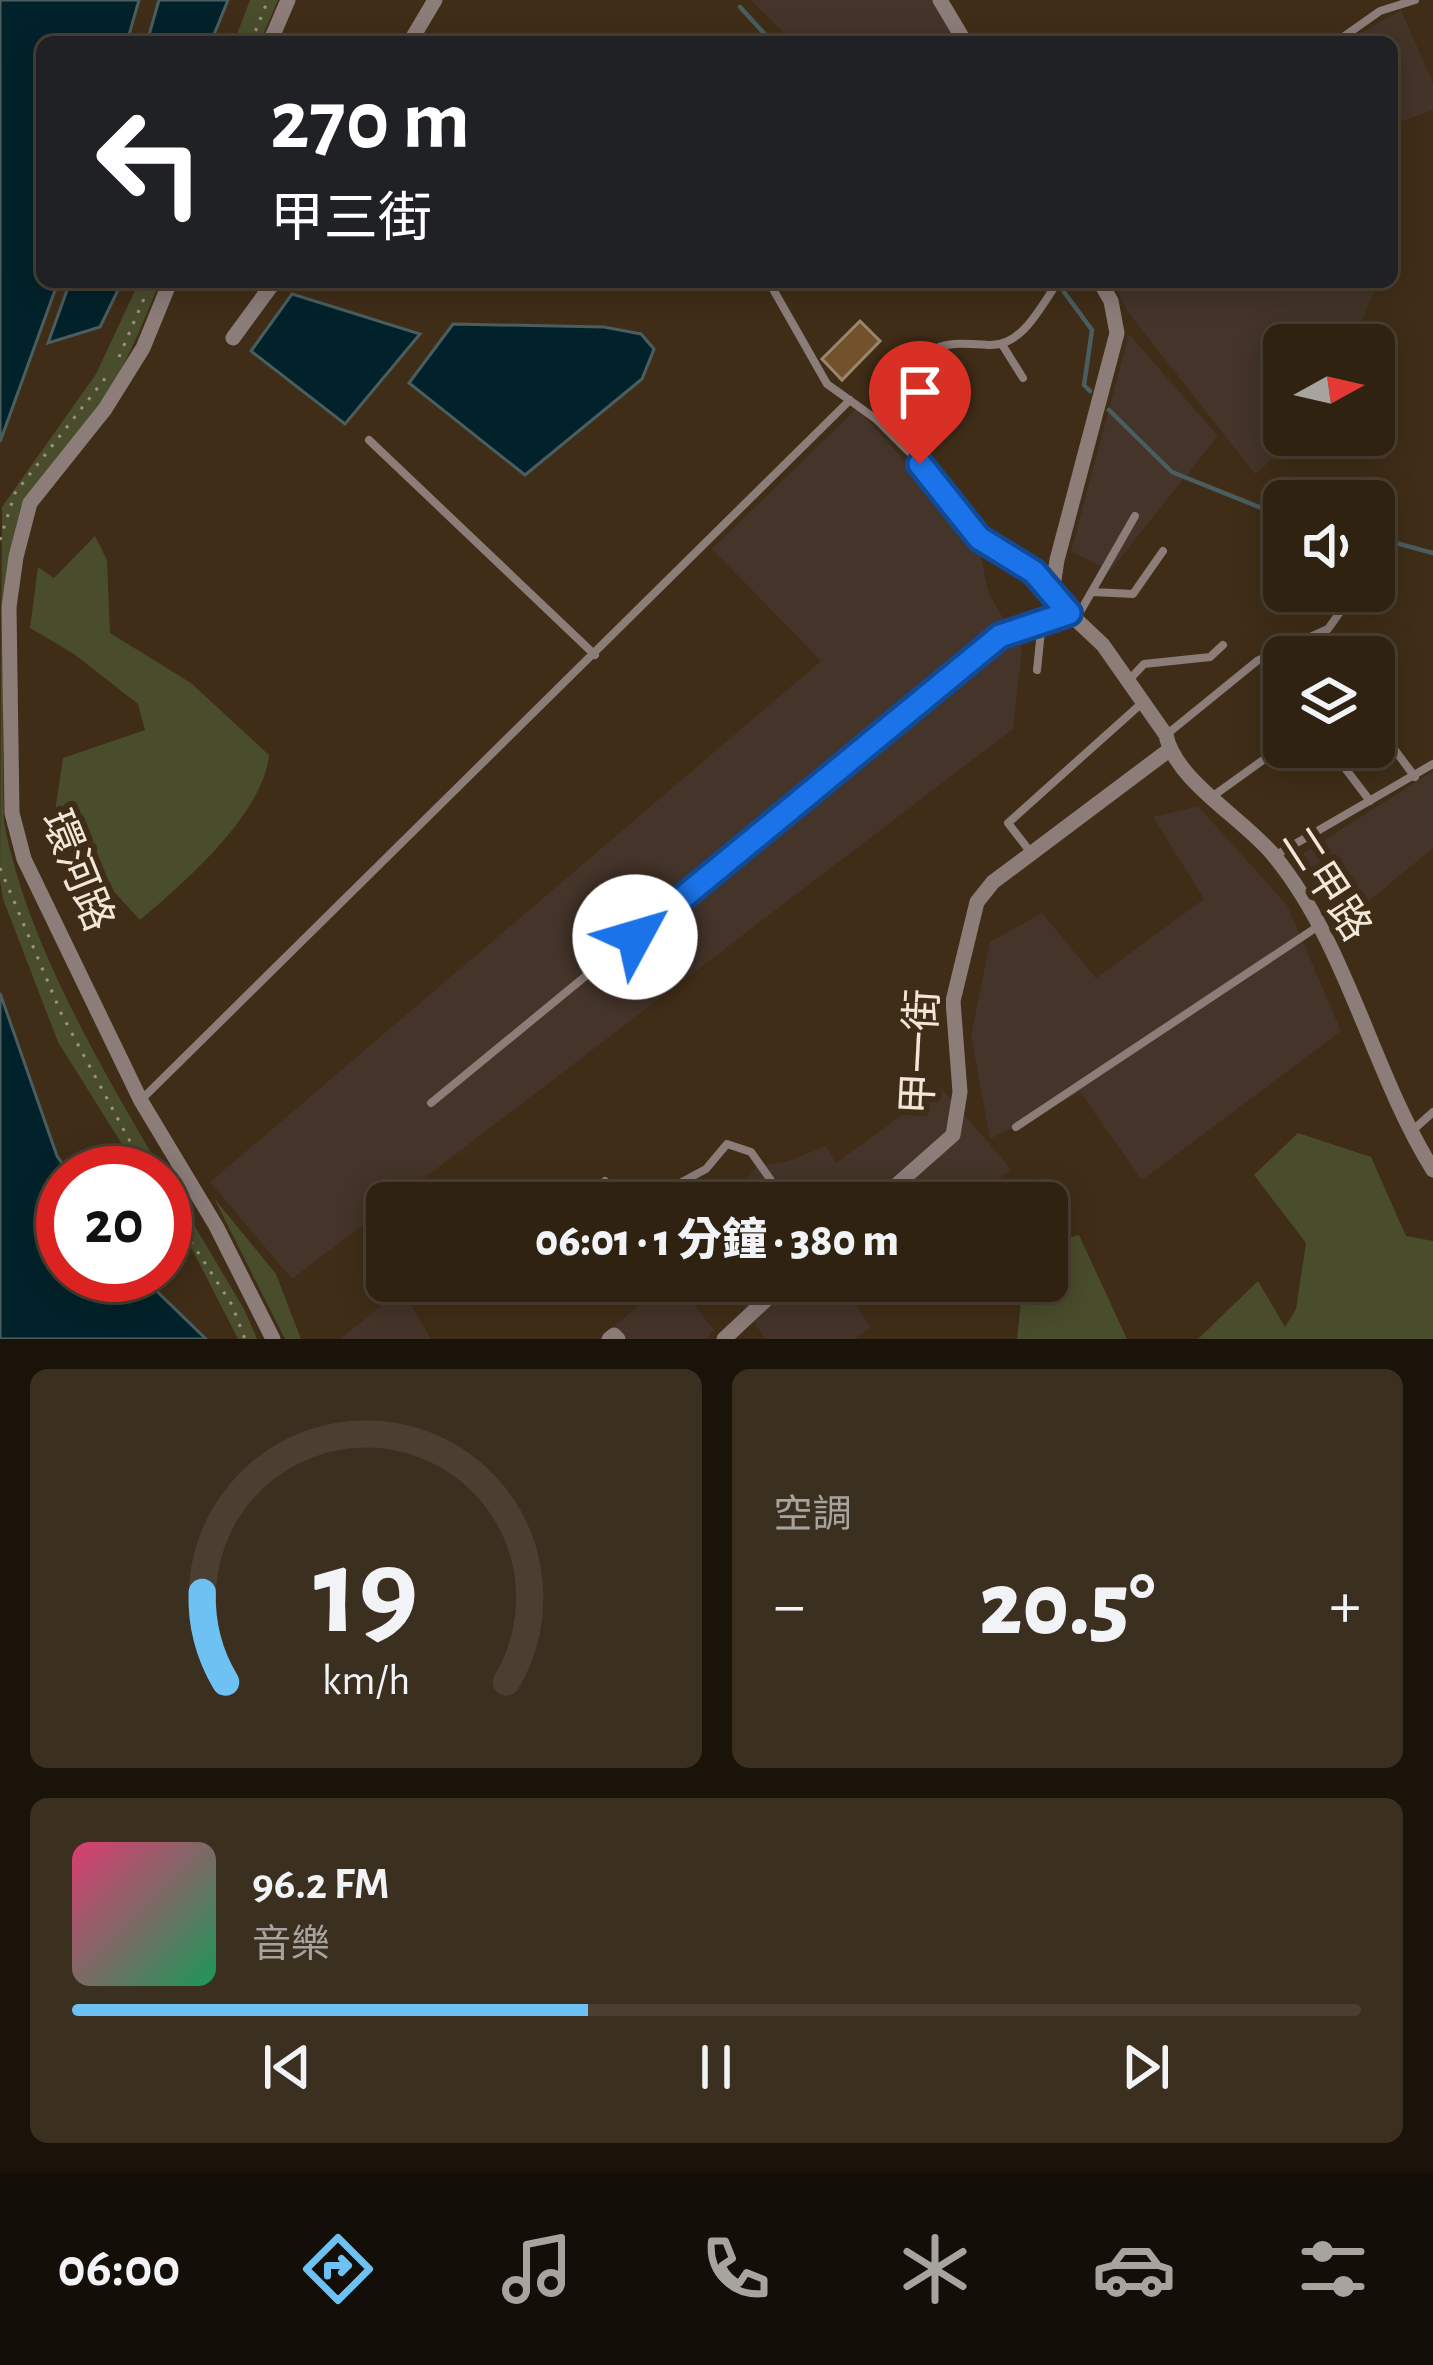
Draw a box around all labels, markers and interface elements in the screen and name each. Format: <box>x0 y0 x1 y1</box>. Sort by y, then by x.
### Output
text: 270 m <box>270 80 470 164</box>
icon: left <box>72 84 228 240</box>
text: 甲三街 <box>270 193 432 247</box>
north arrow <box>1263 324 1395 456</box>
map controls <box>1263 324 1395 768</box>
pin <box>869 341 971 464</box>
icon: arrive <box>887 359 953 425</box>
button: sound <box>1263 480 1395 612</box>
button: layers <box>1263 636 1395 768</box>
street label: 環河路 <box>34 804 122 937</box>
street label: 二甲路 <box>1274 819 1380 948</box>
position arrow <box>572 874 698 1000</box>
street label: 甲一街 <box>895 988 945 1116</box>
speed limit sign: 20 <box>36 1146 192 1302</box>
text: 06:01 · 1 分鐘 · 380 m <box>535 1219 899 1264</box>
text: 空調 <box>774 1496 852 1535</box>
text: 19 <box>313 1531 418 1656</box>
text: 20.5° <box>979 1561 1155 1651</box>
text: − <box>774 1573 805 1639</box>
text: + <box>1329 1573 1361 1639</box>
text: km/h <box>322 1659 410 1702</box>
text: 96.2 FM <box>252 1862 390 1907</box>
text: 音樂 <box>252 1926 330 1965</box>
icon: previous <box>254 2034 320 2100</box>
icon: pause <box>683 2034 749 2100</box>
icon: next <box>1113 2034 1179 2100</box>
icon: directions <box>296 2227 380 2311</box>
icon: music <box>495 2227 579 2311</box>
icon: phone <box>694 2227 778 2311</box>
icon: climate <box>893 2227 977 2311</box>
icon: car <box>1092 2227 1176 2311</box>
icon: filters <box>1291 2227 1375 2311</box>
text: 06:00 <box>58 2242 180 2296</box>

